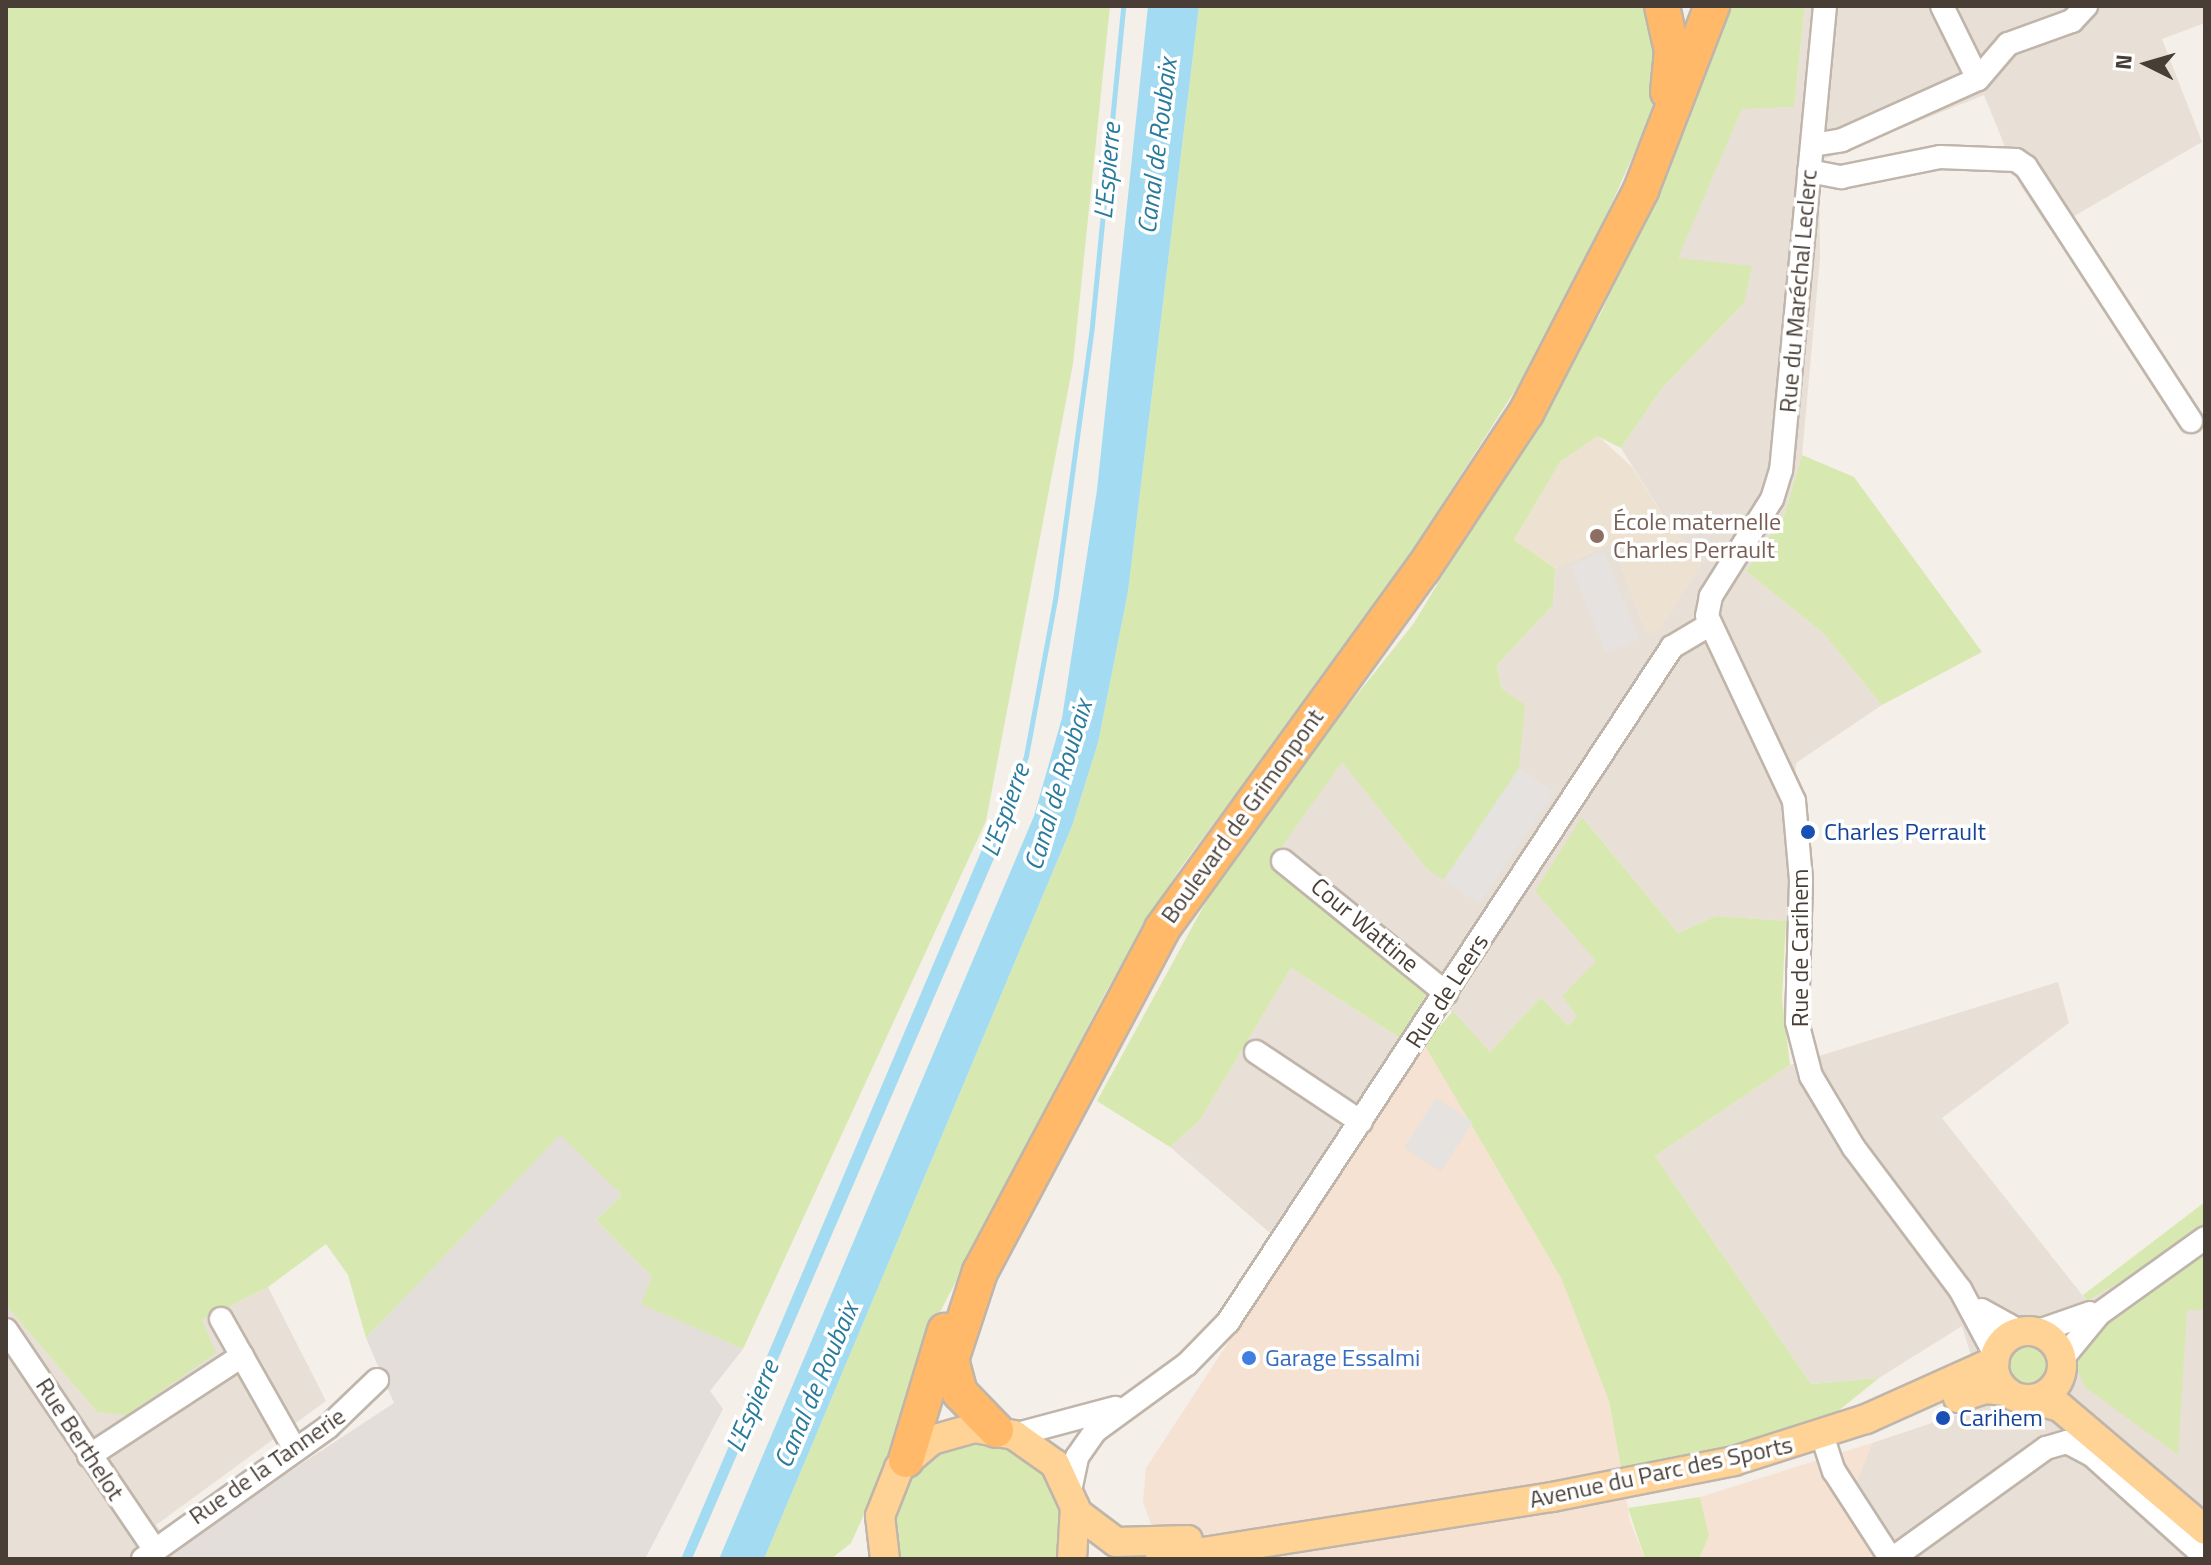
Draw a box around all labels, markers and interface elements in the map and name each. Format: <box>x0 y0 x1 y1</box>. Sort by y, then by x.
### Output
north arrow <box>2107 24 2187 104</box>
text: N <box>2105 53 2141 71</box>
water label: Canal de Roubaix <box>1131 57 1183 235</box>
water label: L'Espierre <box>1087 122 1127 220</box>
street label: Rue du Maréchal Leclerc <box>1773 168 1823 414</box>
place label: École maternelle Charles Perrault <box>1613 508 1781 564</box>
marker: École maternelle Charles Perrault <box>1588 527 1606 545</box>
water label: Canal de Roubaix <box>1017 696 1099 874</box>
street label: Boulevard de Grimonpont <box>1155 703 1329 929</box>
water label: L'Espierre <box>974 759 1036 861</box>
place label: Charles Perrault <box>1824 818 1986 846</box>
marker: Charles Perrault <box>1799 823 1817 841</box>
street label: Rue de Carihem <box>1786 869 1814 1027</box>
street label: Cour Wattine <box>1305 872 1425 978</box>
street label: Rue de Leers <box>1400 929 1494 1053</box>
water label: Canal de Roubaix <box>767 1298 865 1472</box>
place label: Garage Essalmi <box>1265 1344 1420 1372</box>
marker: Garage Essalmi <box>1240 1349 1258 1367</box>
water label: L'Espierre <box>719 1356 785 1456</box>
street label: Rue Berthelot <box>30 1372 130 1506</box>
street label: Rue de la Tannerie <box>183 1401 351 1531</box>
place label: Carihem <box>1959 1404 2043 1432</box>
marker: Carihem <box>1934 1409 1952 1427</box>
street label: Avenue du Parc des Sports <box>1527 1430 1795 1514</box>

